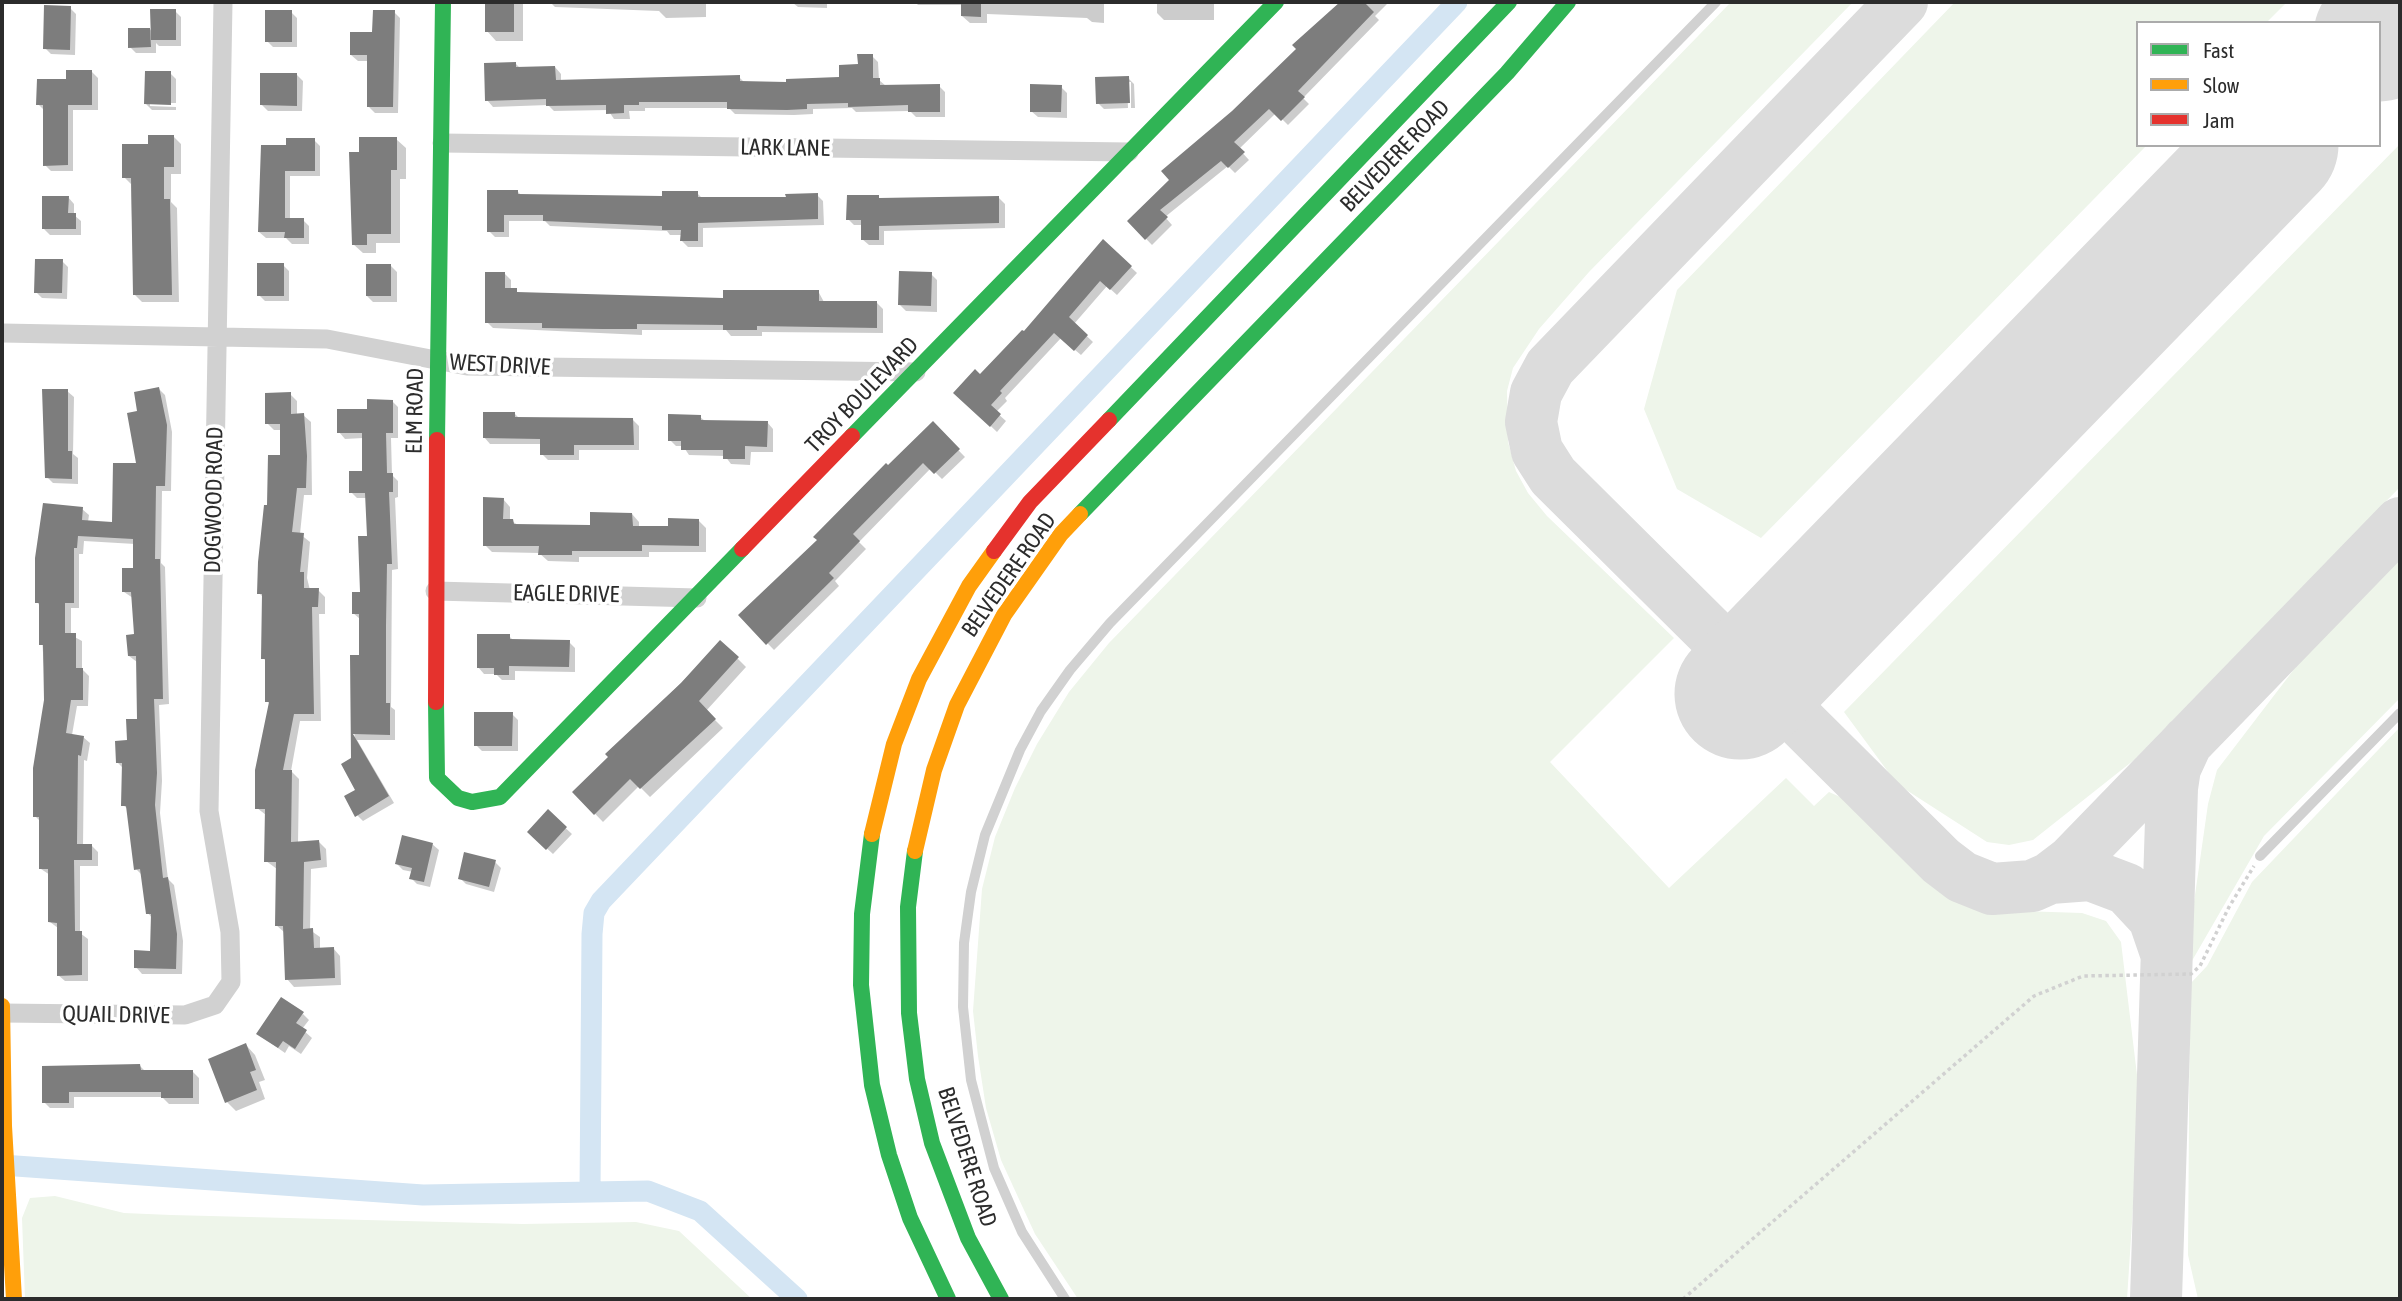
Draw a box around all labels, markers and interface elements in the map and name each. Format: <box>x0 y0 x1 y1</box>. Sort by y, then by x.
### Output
legend <box>2136 21 2381 147</box>
text: Fast <box>2203 38 2234 62</box>
text: Slow <box>2203 73 2239 97</box>
street label: BELVEDERE ROAD <box>1335 94 1455 218</box>
text: Jam <box>2203 108 2235 132</box>
street label: LARK LANE <box>740 133 830 163</box>
street label: TROY BOULEVARD <box>800 331 924 459</box>
street label: WEST DRIVE <box>449 349 551 381</box>
street label: ELM ROAD <box>400 368 430 454</box>
street label: DOGWOOD ROAD <box>199 426 229 574</box>
street label: BELVEDERE ROAD <box>956 508 1062 642</box>
street label: EAGLE DRIVE <box>513 579 619 609</box>
street label: QUAIL DRIVE <box>62 1000 170 1030</box>
street label: BELVEDERE ROAD <box>931 1084 1003 1230</box>

